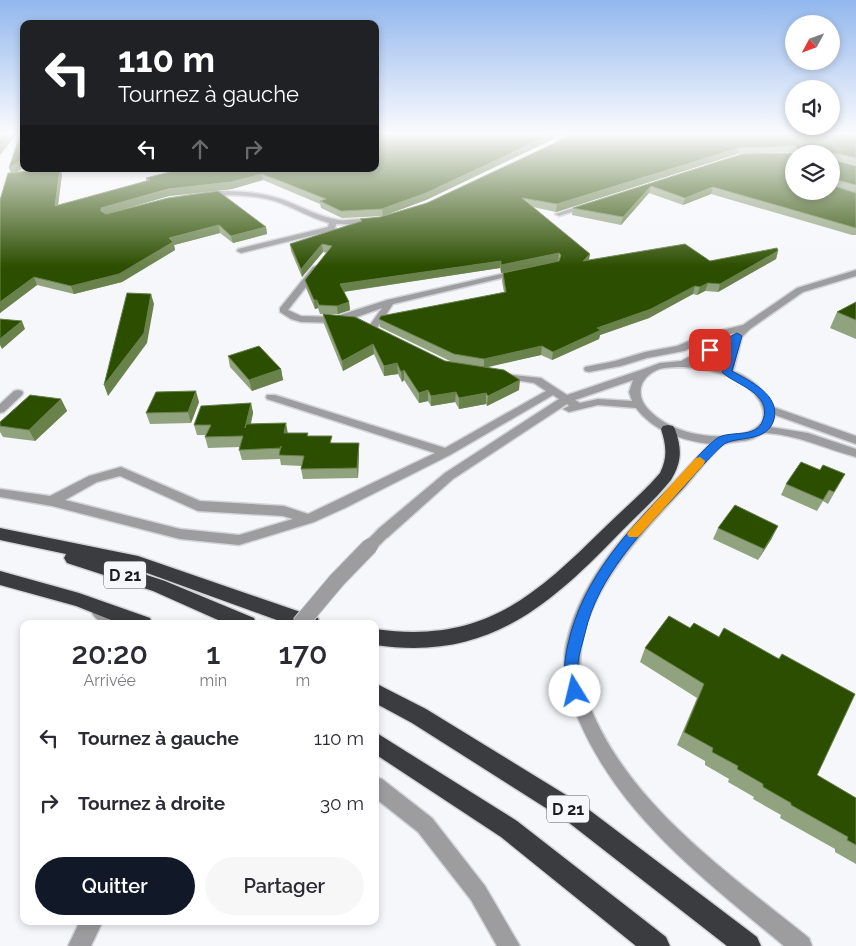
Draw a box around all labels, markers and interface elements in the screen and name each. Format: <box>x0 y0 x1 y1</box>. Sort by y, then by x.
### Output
north arrow <box>785 15 840 70</box>
map controls <box>785 15 840 200</box>
text: 110 m <box>118 39 215 80</box>
icon: left <box>35 40 100 105</box>
button: sound <box>785 80 840 135</box>
text: Tournez à gauche <box>118 81 299 107</box>
icon: left <box>133 135 161 163</box>
icon: ahead <box>186 135 214 163</box>
icon: right <box>239 135 267 163</box>
button: layers <box>785 145 840 200</box>
pin <box>689 329 731 371</box>
icon: arrive <box>696 336 724 364</box>
road number: D 21 <box>104 562 146 588</box>
text: 20:20 <box>71 636 148 671</box>
text: 1 <box>206 636 220 671</box>
text: 170 <box>278 636 327 671</box>
position arrow <box>548 664 600 716</box>
text: Arrivée <box>83 671 136 690</box>
text: min <box>199 671 227 690</box>
text: m <box>296 671 310 690</box>
icon: left <box>35 724 63 752</box>
text: Tournez à gauche <box>78 727 239 749</box>
text: 110 m <box>314 727 364 749</box>
icon: right <box>35 789 63 817</box>
text: Tournez à droite <box>78 792 225 814</box>
text: 30 m <box>320 792 364 814</box>
road number: D 21 <box>547 796 589 822</box>
button: Quitter <box>35 857 195 915</box>
button: Partager <box>205 857 364 915</box>

